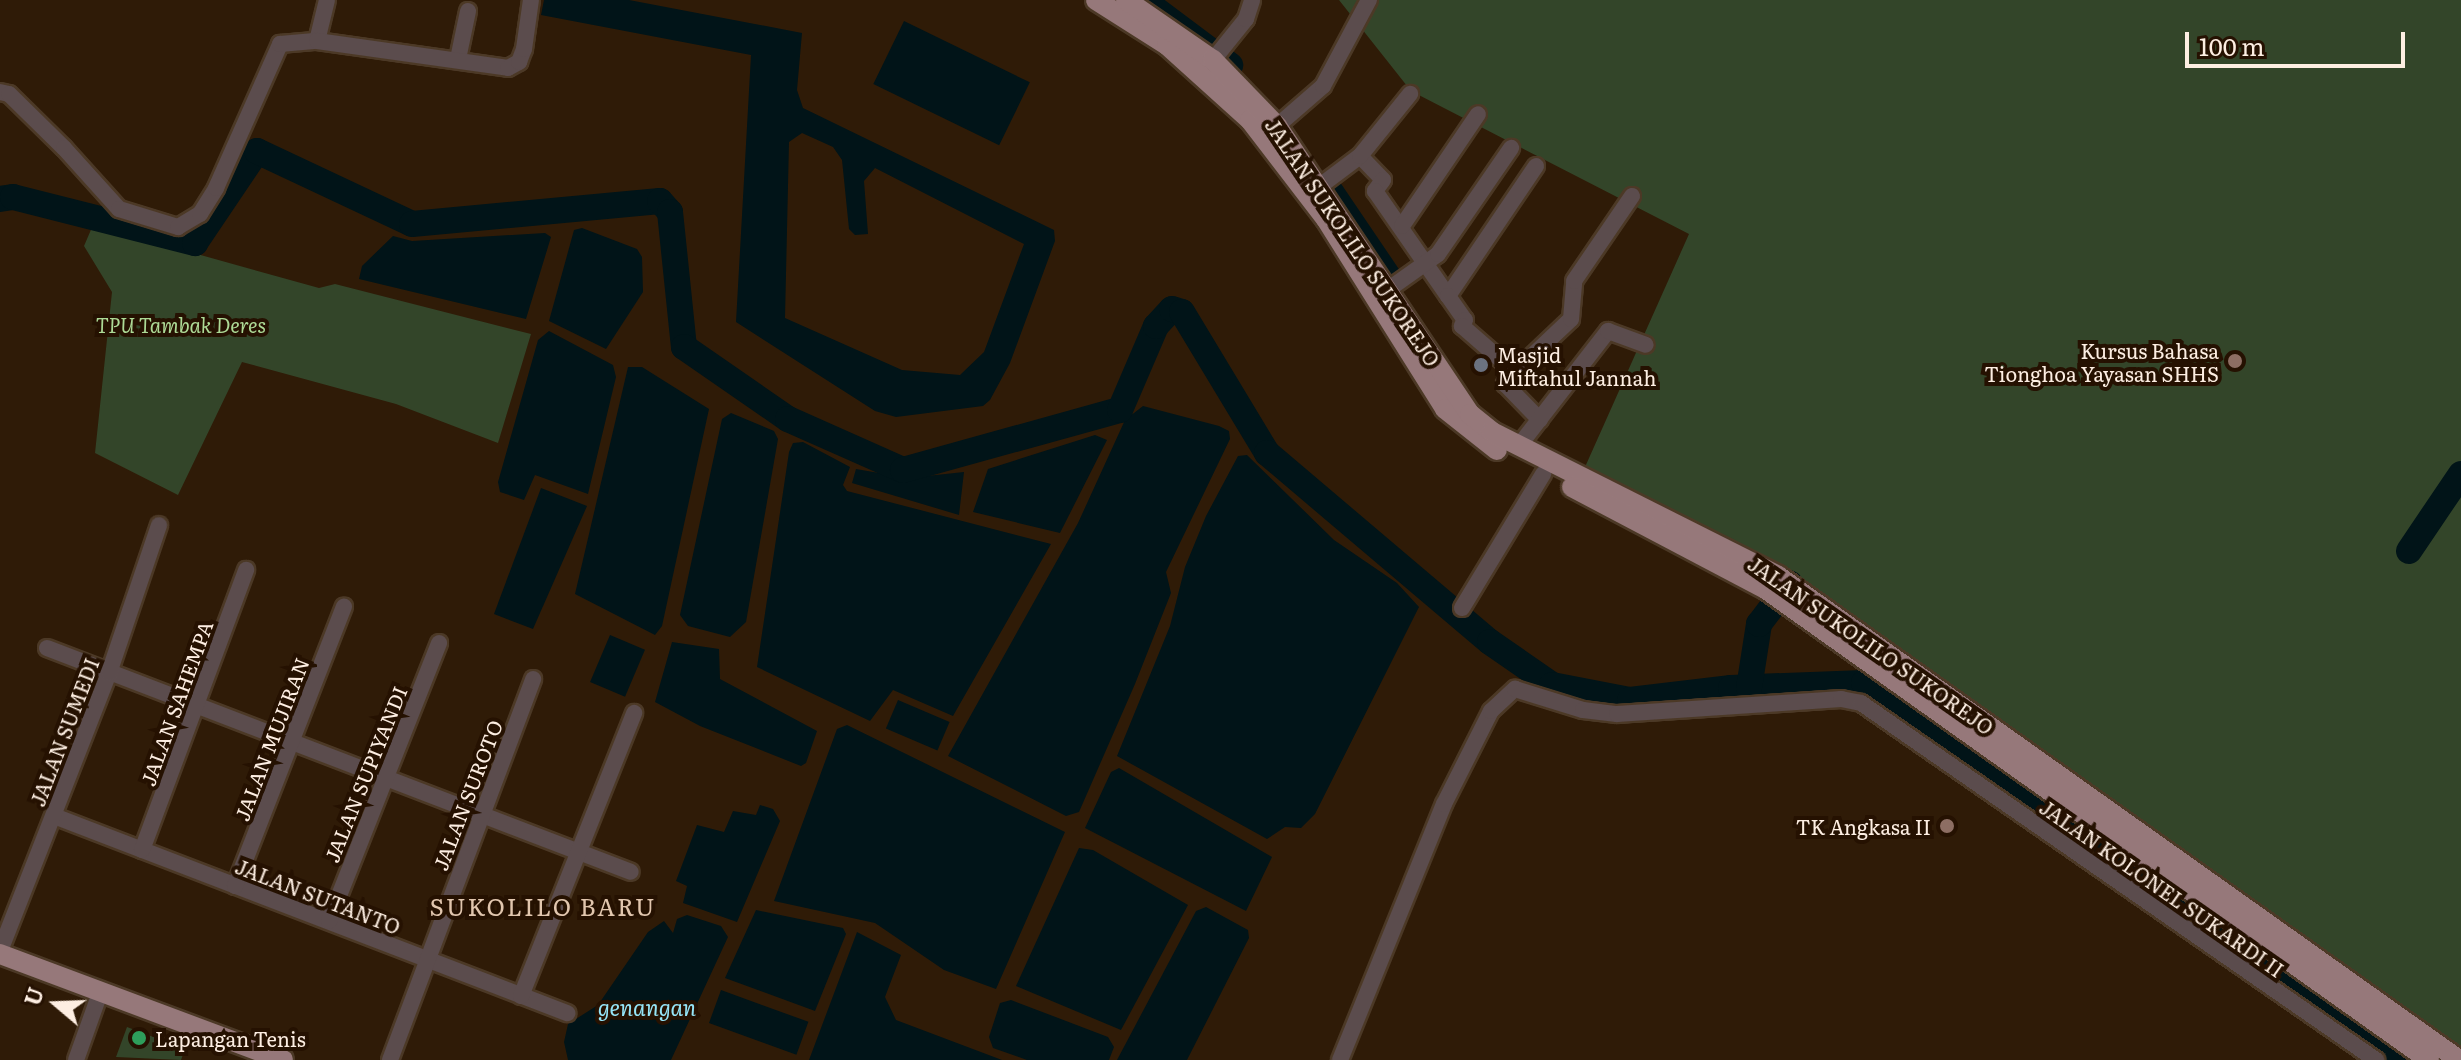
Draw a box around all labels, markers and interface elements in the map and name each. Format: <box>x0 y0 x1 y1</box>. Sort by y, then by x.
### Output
scale bar <box>2189 16 2409 66</box>
text: 100 m <box>2199 28 2265 63</box>
street label: JALAN SUKOLILO SUKOREJO <box>1261 113 1445 371</box>
park label: TPU Tambak Deres <box>96 312 266 336</box>
place label: Kursus Bahasa Tionghoa Yayasan SHHS <box>1984 338 2219 385</box>
place label: Masjid Miftahul Jannah <box>1497 342 1656 389</box>
marker: Kursus Bahasa Tionghoa Yayasan SHHS <box>2226 352 2244 370</box>
marker: Masjid Miftahul Jannah <box>1472 356 1490 374</box>
street label: JALAN SUKOLILO SUKOREJO <box>1744 551 1998 739</box>
street label: JALAN SAHEMPA <box>135 617 217 789</box>
street label: JALAN SUMEDI <box>25 654 103 810</box>
street label: JALAN MUJIRAN <box>229 654 313 824</box>
street label: JALAN SUPIYANDI <box>319 682 411 866</box>
street label: JALAN SUROTO <box>427 717 507 873</box>
street label: JALAN KOLONEL SUKARDI II <box>2035 794 2289 982</box>
place label: TK Angkasa II <box>1796 814 1931 838</box>
marker: TK Angkasa II <box>1938 817 1956 835</box>
street label: JALAN SUTANTO <box>232 854 404 938</box>
district label: SUKOLILO BARU <box>430 892 656 920</box>
north arrow <box>16 964 96 1044</box>
text: U <box>14 982 51 1010</box>
water label: genangan <box>598 994 696 1020</box>
place label: Lapangan Tenis <box>155 1026 306 1050</box>
marker: Lapangan Tenis <box>130 1029 148 1047</box>

